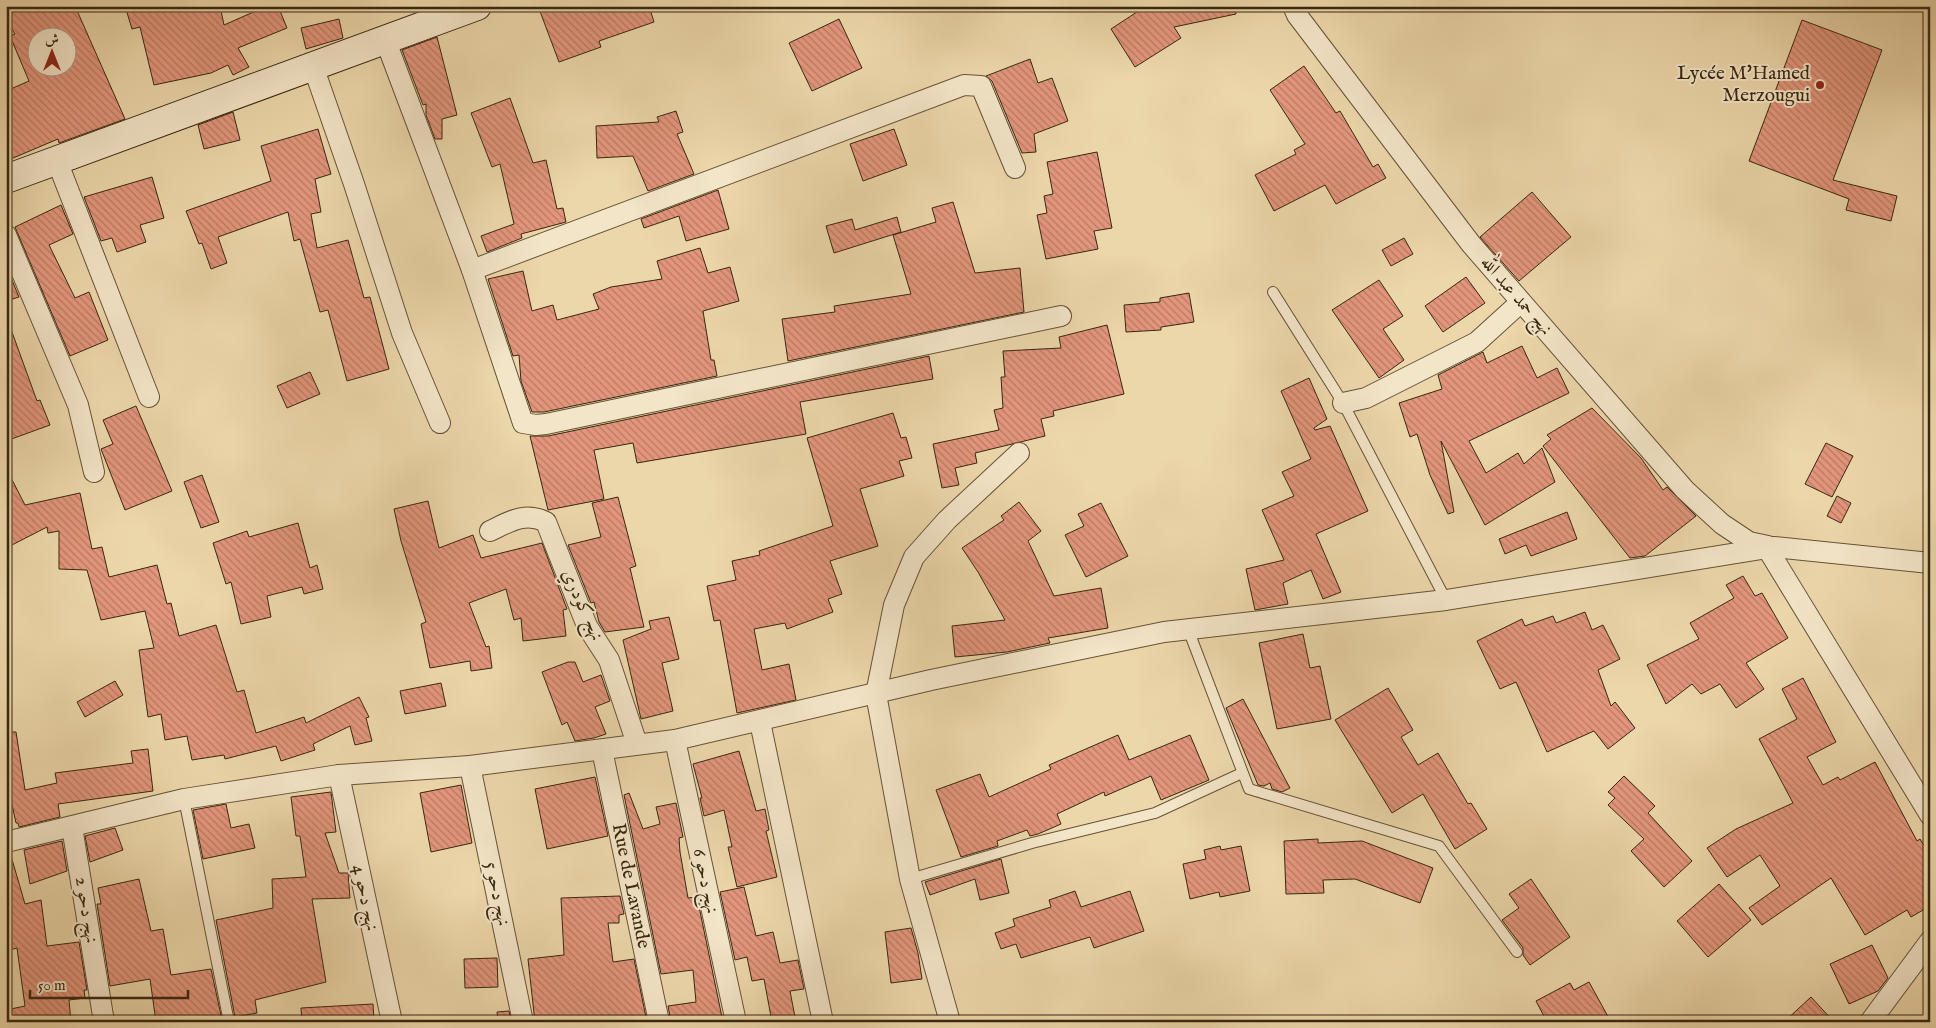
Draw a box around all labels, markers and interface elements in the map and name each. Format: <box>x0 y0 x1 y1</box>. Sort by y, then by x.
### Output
north arrow <box>28 28 78 78</box>
text: ش <box>45 31 59 49</box>
place label: Lycée M'Hamed Merzougui <box>1677 62 1811 108</box>
marker: Lycée M'Hamed Merzougui <box>1814 79 1826 91</box>
street label: نهج حمد عبد الله <box>1472 248 1560 344</box>
street label: نهج كودري <box>552 565 608 646</box>
street label: Rue de Lavande <box>606 821 655 951</box>
street label: نهج دحو 6 <box>682 846 724 917</box>
street label: نهج دحو 5 <box>475 860 515 929</box>
street label: نهج دحو 4 <box>342 863 384 934</box>
street label: نهج دحو 2 <box>65 875 103 946</box>
scale bar <box>30 968 188 1000</box>
text: 50 m <box>38 976 66 995</box>

